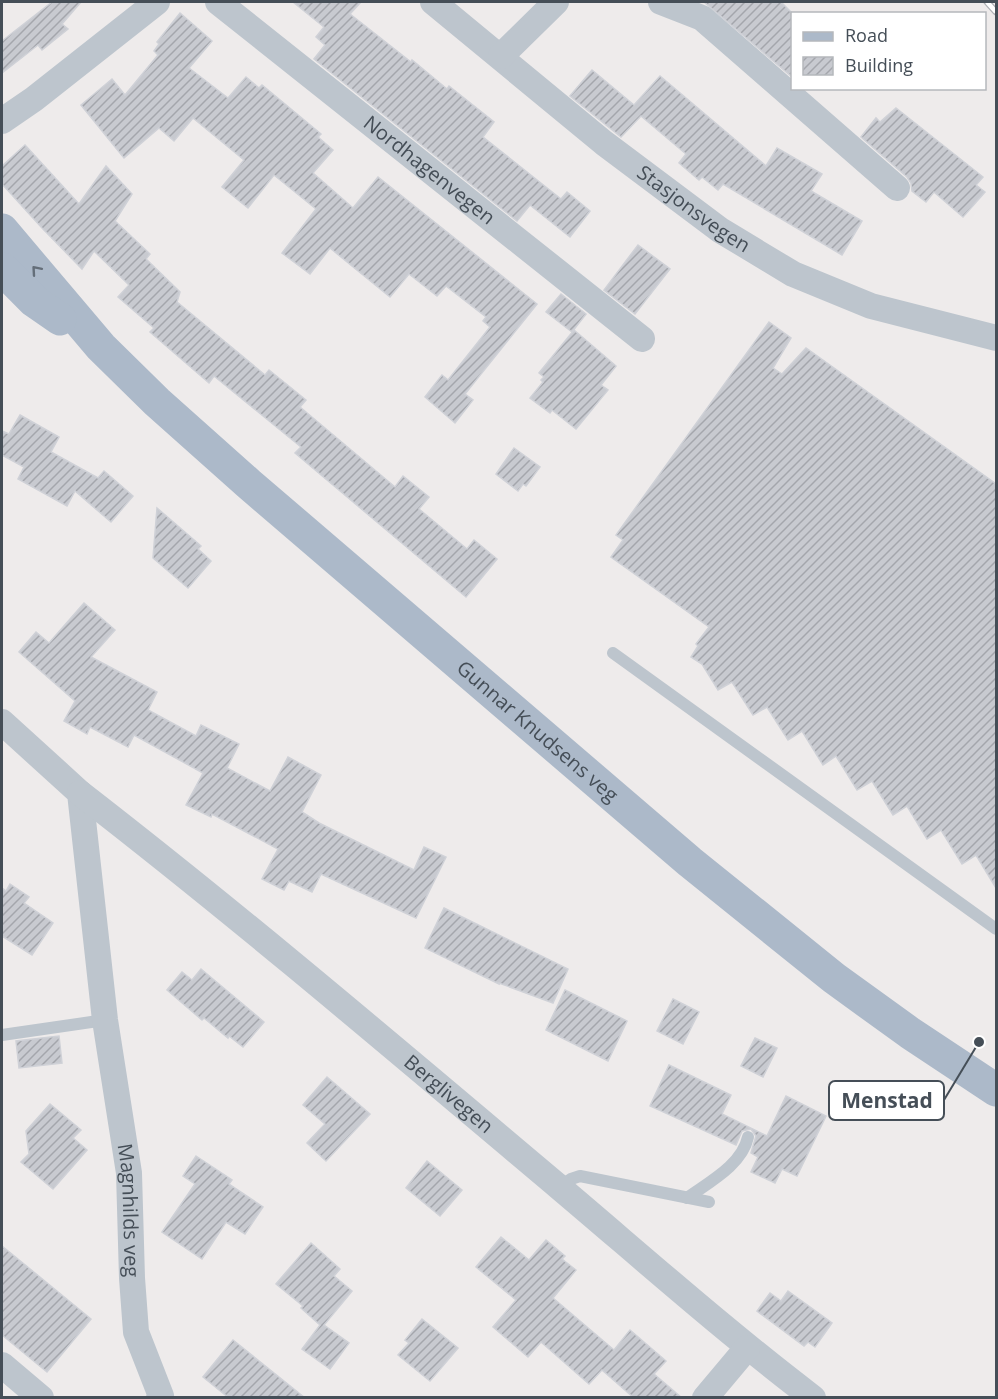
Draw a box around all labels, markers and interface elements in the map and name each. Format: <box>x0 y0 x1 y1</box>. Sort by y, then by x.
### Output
legend <box>791 12 986 90</box>
text: Road <box>845 23 888 47</box>
text: Building <box>845 53 913 77</box>
street label: Nordhagenvegen <box>358 109 501 230</box>
street label: Stasjonsvegen <box>632 159 755 258</box>
one-way arrow <box>32 266 43 277</box>
street label: Gunnar Knudsens veg <box>451 654 624 808</box>
street label: Berglivegen <box>399 1048 499 1139</box>
callout: Menstad <box>829 1081 944 1120</box>
text: Menstad <box>841 1086 933 1114</box>
street label: Magnhilds veg <box>112 1142 146 1278</box>

